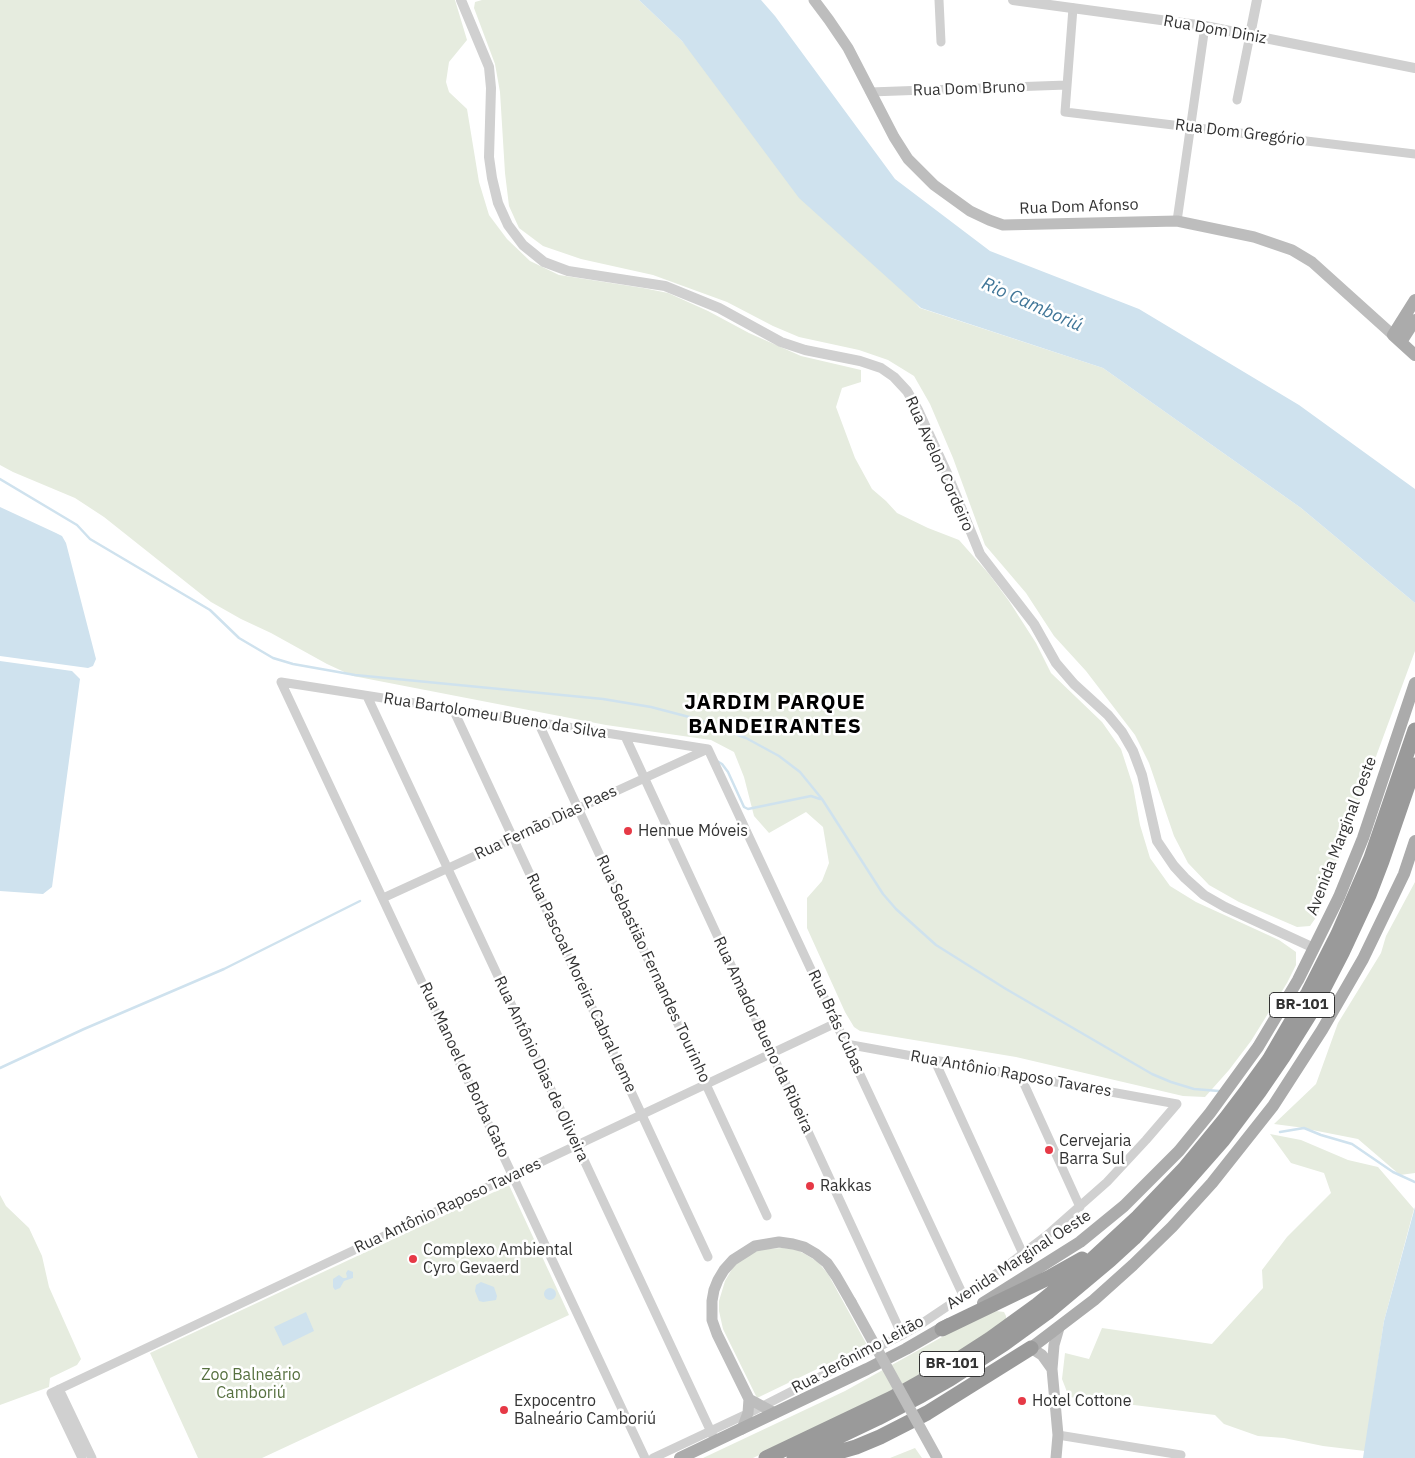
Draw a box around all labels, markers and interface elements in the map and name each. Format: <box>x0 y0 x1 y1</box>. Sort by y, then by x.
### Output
street label: Rua Dom Diniz <box>1162 11 1268 49</box>
street label: Rua Dom Bruno <box>912 77 1026 101</box>
street label: Rua Dom Gregório <box>1174 115 1306 151</box>
street label: Rua Dom Afonso <box>1019 195 1139 219</box>
water label: Rio Camboriú <box>978 273 1086 337</box>
street label: Rua Avelon Cordeiro <box>901 394 977 534</box>
street label: Rua Bartolomeu Bueno da Silva <box>382 689 608 743</box>
district label: JARDIM PARQUE BANDEIRANTES <box>683 690 867 740</box>
street label: Avenida Marginal Oeste <box>1303 754 1381 918</box>
street label: Rua Fernão Dias Paes <box>472 782 620 864</box>
place label: Hennue Móveis <box>638 821 748 841</box>
marker: Hennue Móveis <box>622 825 634 837</box>
street label: Rua Sebastião Fernandes Tourinho <box>592 852 714 1086</box>
street label: Rua Pascoal Moreira Cabral Leme <box>522 870 640 1096</box>
street label: Rua Amador Bueno da Ribeira <box>709 934 817 1136</box>
street label: Rua Brás Cubas <box>803 967 869 1077</box>
street label: Rua Antônio Dias de Oliveira <box>489 973 593 1165</box>
street label: Rua Manoel de Borba Gato <box>415 979 513 1161</box>
road number: BR-101 <box>1270 992 1334 1018</box>
street label: Rua Antônio Raposo Tavares <box>909 1047 1113 1101</box>
place label: Cervejaria Barra Sul <box>1059 1131 1131 1169</box>
marker: Cervejaria Barra Sul <box>1043 1144 1055 1156</box>
street label: Rua Antônio Raposo Tavares <box>352 1154 544 1258</box>
place label: Rakkas <box>820 1176 872 1196</box>
marker: Rakkas <box>804 1180 816 1192</box>
street label: Avenida Marginal Oeste <box>943 1206 1095 1314</box>
place label: Complexo Ambiental Cyro Gevaerd <box>423 1240 573 1278</box>
marker: Complexo Ambiental Cyro Gevaerd <box>407 1253 419 1265</box>
street label: Rua Jerônimo Leitão <box>789 1312 927 1398</box>
road number: BR-101 <box>920 1352 984 1376</box>
park label: Zoo Balneário Camboriú <box>201 1365 301 1403</box>
place label: Expocentro Balneário Camboriú <box>514 1391 656 1429</box>
place label: Hotel Cottone <box>1032 1391 1131 1411</box>
marker: Hotel Cottone <box>1016 1395 1028 1407</box>
marker: Expocentro Balneário Camboriú <box>498 1404 510 1416</box>

